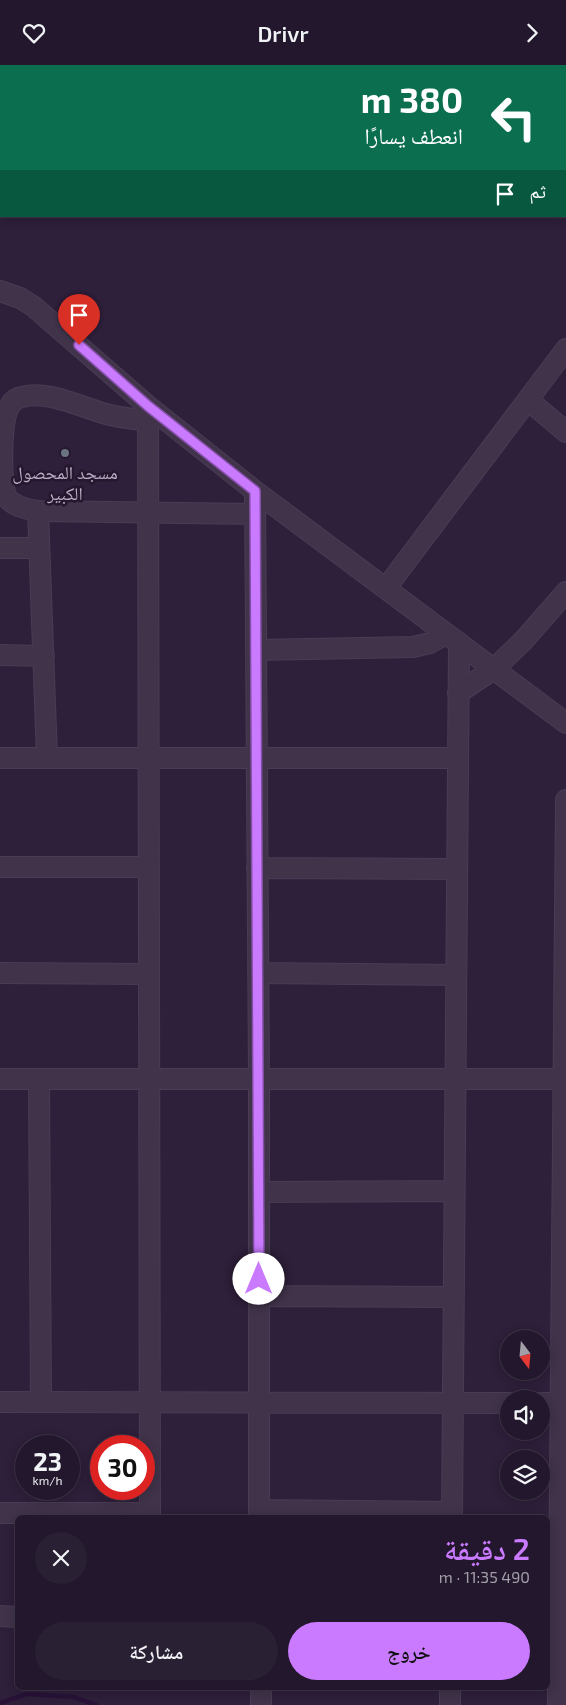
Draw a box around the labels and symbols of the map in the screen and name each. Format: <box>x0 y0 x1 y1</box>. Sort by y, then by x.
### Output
pin <box>58 294 100 345</box>
marker: مسجد المحصول الكبير <box>59 447 71 459</box>
place label: مسجد المحصول الكبير <box>12 461 118 505</box>
position arrow <box>232 1252 284 1304</box>
north arrow <box>500 1330 550 1380</box>
speed limit sign: 30 <box>90 1435 155 1500</box>

